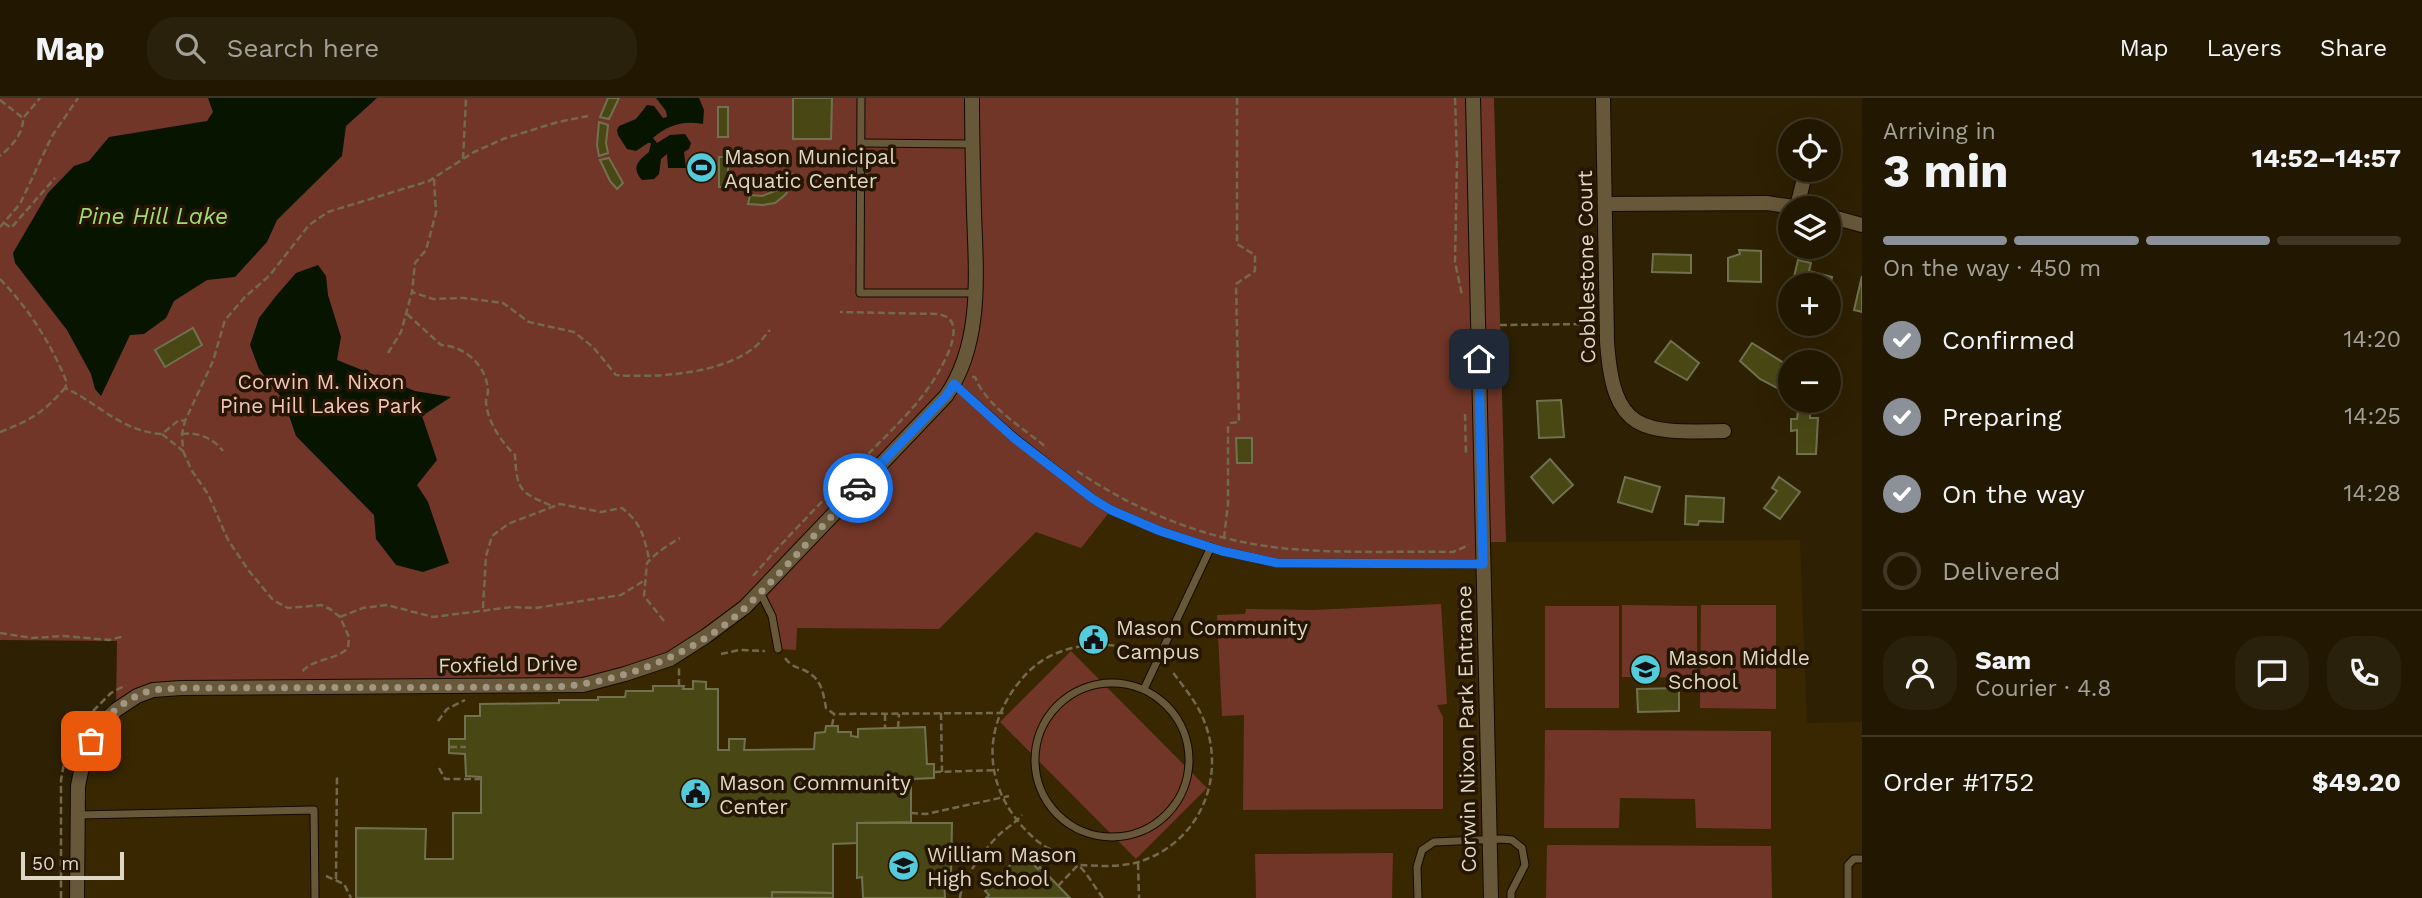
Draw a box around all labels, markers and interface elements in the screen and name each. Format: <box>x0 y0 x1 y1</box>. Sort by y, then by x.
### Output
search box <box>147 17 637 80</box>
text: Map <box>35 29 105 68</box>
icon: search <box>171 29 209 67</box>
text: Search here <box>227 33 379 63</box>
text: Map <box>2120 34 2168 62</box>
text: Layers <box>2206 34 2282 62</box>
text: Share <box>2320 34 2387 62</box>
text: Arriving in <box>1883 118 1996 145</box>
map controls <box>1778 119 1841 413</box>
button: locate <box>1778 119 1841 182</box>
text: 14:52–14:57 <box>2252 143 2401 173</box>
place label: Mason Municipal Aquatic Center <box>724 144 896 193</box>
text: 3 min <box>1883 144 2009 198</box>
sports icon: Mason Municipal Aquatic Center <box>684 151 718 185</box>
street label: Cobblestone Court <box>1572 170 1600 364</box>
button: layers <box>1778 196 1841 259</box>
water label: Pine Hill Lake <box>78 203 228 230</box>
text: On the way · 450 m <box>1883 255 2101 282</box>
button: + <box>1778 273 1841 336</box>
icon: check <box>1883 321 1921 359</box>
text: Confirmed <box>1942 325 2075 355</box>
text: 14:20 <box>2343 326 2401 353</box>
pin <box>1449 329 1509 389</box>
icon: home <box>1460 340 1498 378</box>
button: − <box>1778 350 1841 413</box>
park label: Corwin M. Nixon Pine Hill Lakes Park <box>220 369 422 418</box>
icon: check <box>1883 398 1921 436</box>
text: Preparing <box>1942 402 2062 432</box>
text: 14:25 <box>2344 403 2401 430</box>
courier <box>823 453 893 523</box>
icon: car <box>839 469 877 507</box>
icon: check <box>1883 475 1921 513</box>
text: On the way <box>1942 479 2085 509</box>
text: 14:28 <box>2344 480 2401 507</box>
text: Delivered <box>1942 556 2061 586</box>
street label: Corwin Nixon Park Entrance <box>1451 585 1481 873</box>
place label: Mason Community Campus <box>1116 615 1308 664</box>
public building icon: Mason Community Campus <box>1076 622 1110 656</box>
button: person <box>1883 636 1957 710</box>
button: chat <box>2235 636 2309 710</box>
button: phone <box>2327 636 2401 710</box>
place label: Mason Middle School <box>1668 645 1810 694</box>
text: Sam <box>1975 645 2031 675</box>
street label: Foxfield Drive <box>438 650 578 678</box>
school or university icon: Mason Middle School <box>1628 652 1662 686</box>
text: Courier · 4.8 <box>1975 675 2111 702</box>
pin <box>61 711 121 771</box>
icon: bag <box>72 722 110 760</box>
text: Order #1752 <box>1883 767 2034 797</box>
text: $49.20 <box>2312 767 2401 797</box>
place label: Mason Community Center <box>719 770 911 819</box>
public building icon: Mason Community Center <box>679 777 713 811</box>
place label: William Mason High School <box>927 842 1077 891</box>
scale bar <box>21 849 124 881</box>
school or university icon: William Mason High School <box>887 849 921 883</box>
text: 50 m <box>32 852 79 875</box>

